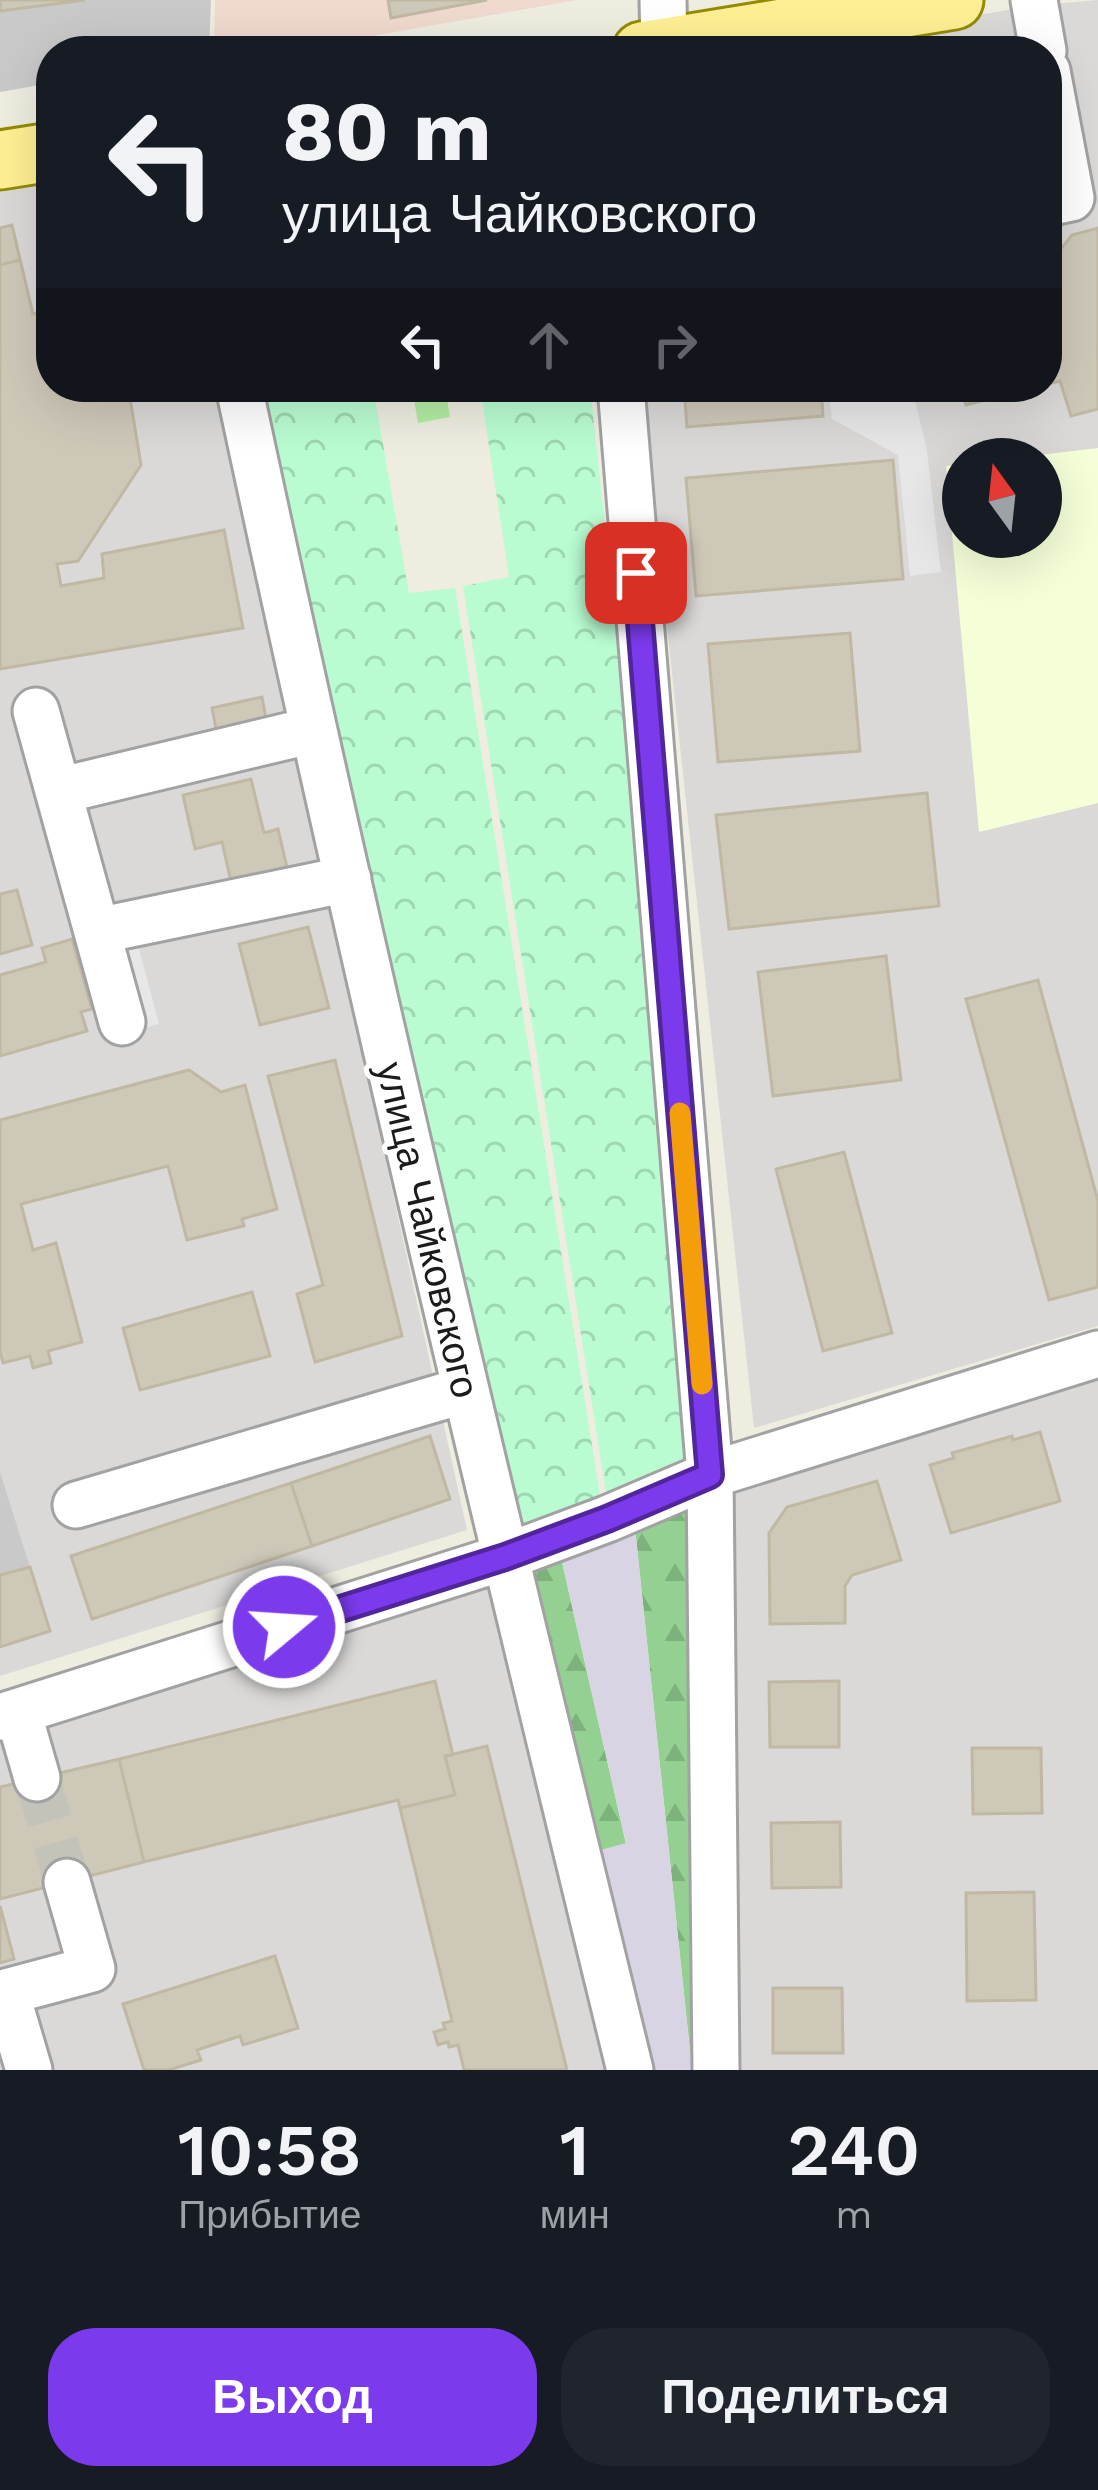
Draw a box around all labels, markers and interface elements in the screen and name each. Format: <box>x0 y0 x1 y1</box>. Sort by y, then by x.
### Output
text: 80 m <box>282 82 492 180</box>
icon: left <box>84 84 240 240</box>
text: улица Чайковского <box>282 182 757 245</box>
icon: left <box>390 312 456 378</box>
icon: ahead <box>516 312 582 378</box>
icon: right <box>642 312 708 378</box>
north arrow <box>942 438 1062 558</box>
map controls <box>942 438 1062 558</box>
pin <box>585 522 687 624</box>
icon: arrive <box>603 540 669 606</box>
street label: улица Чайковского <box>367 1058 489 1402</box>
position arrow <box>221 1564 347 1690</box>
text: 10:58 <box>178 2108 362 2192</box>
text: 1 <box>560 2108 590 2192</box>
text: 240 <box>788 2108 920 2192</box>
text: Прибытие <box>178 2192 361 2237</box>
text: мин <box>540 2192 610 2237</box>
text: m <box>835 2192 872 2237</box>
button: Выход <box>48 2328 537 2466</box>
button: Поделиться <box>561 2328 1050 2466</box>

